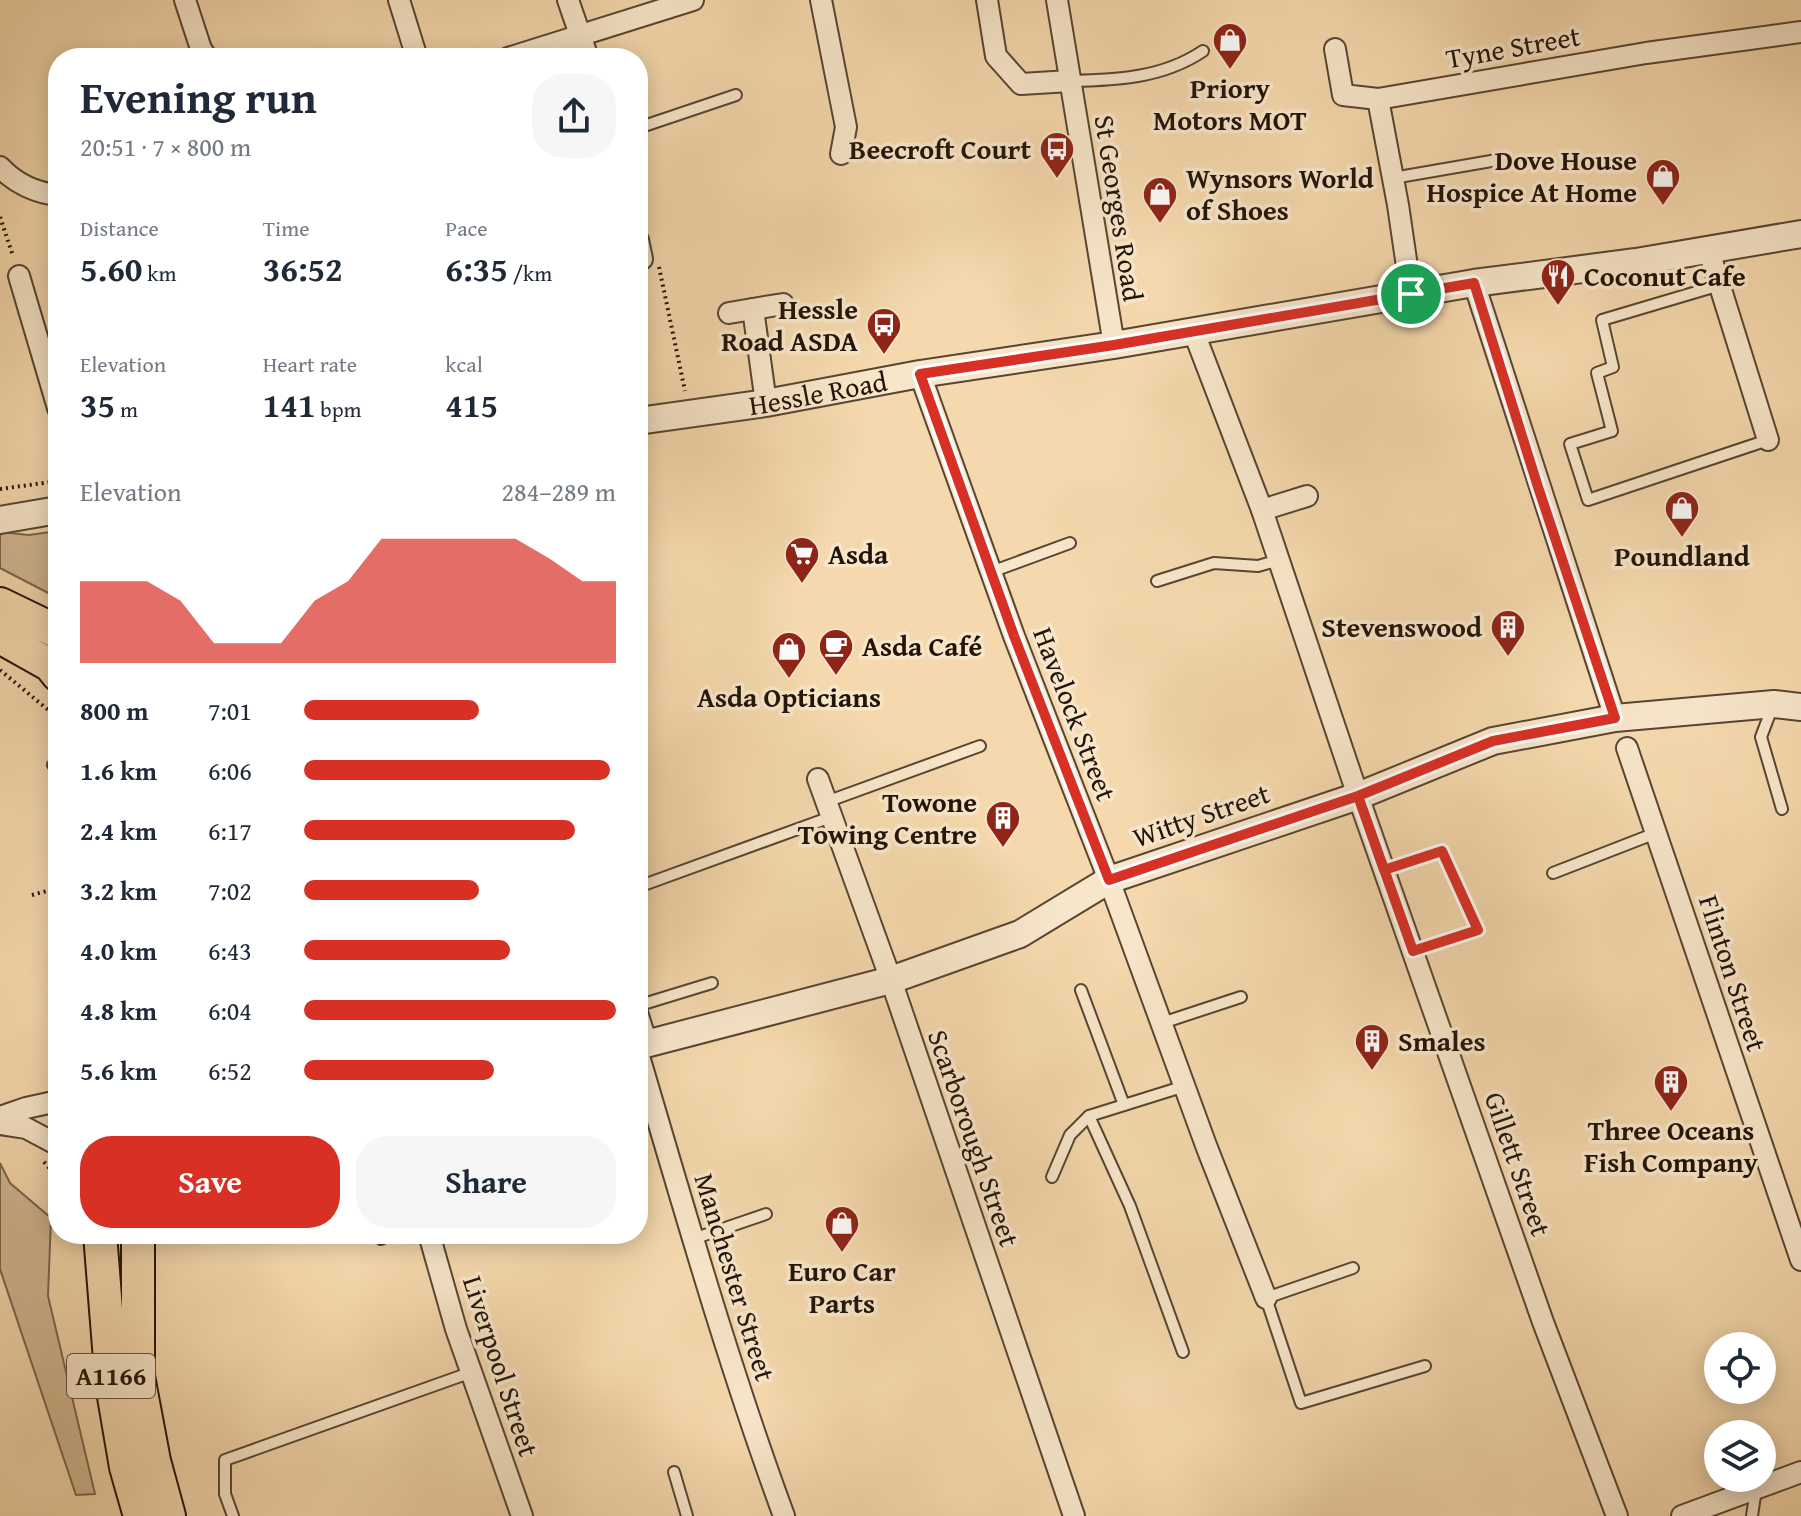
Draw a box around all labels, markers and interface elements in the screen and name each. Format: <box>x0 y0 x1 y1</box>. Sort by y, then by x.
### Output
street label: Tyne Street <box>1443 15 1583 78</box>
shop icon: Priory Motors MOT <box>1211 21 1249 71</box>
text: Evening run <box>80 65 317 129</box>
place label: Priory Motors MOT <box>1153 67 1307 140</box>
button: share <box>532 74 616 158</box>
street label: St Georges Road <box>1085 112 1154 304</box>
text: 20:51 · 7 × 800 m <box>80 127 251 166</box>
place label: Beecroft Court <box>849 128 1031 169</box>
bus stop icon: Beecroft Court <box>1038 130 1076 180</box>
place label: Dove House Hospice At Home <box>1427 139 1637 212</box>
place label: Wynsors World of Shoes <box>1186 157 1375 230</box>
shop icon: Dove House Hospice At Home <box>1644 157 1682 207</box>
shop icon: Wynsors World of Shoes <box>1141 175 1179 225</box>
text: Distance <box>80 212 159 244</box>
text: Time <box>263 212 309 244</box>
text: Pace <box>445 212 488 244</box>
text: 5.60 <box>80 244 142 293</box>
text: 36:52 <box>263 244 343 293</box>
text: 6:35 <box>445 244 508 293</box>
place label: Coconut Cafe <box>1584 255 1746 296</box>
text: km <box>142 257 176 289</box>
text: /km <box>508 257 552 289</box>
restaurant icon: Coconut Cafe <box>1539 257 1577 307</box>
pin <box>1377 260 1445 328</box>
icon: arrive <box>1389 272 1433 316</box>
place label: Hessle Road ASDA <box>721 288 858 361</box>
bus stop icon: Hessle Road ASDA <box>865 306 903 356</box>
text: Elevation <box>80 348 166 380</box>
text: Heart rate <box>263 348 357 380</box>
text: kcal <box>445 348 483 380</box>
street label: Hessle Road <box>746 360 890 425</box>
text: 35 <box>80 380 115 429</box>
text: 141 <box>263 380 316 429</box>
text: 415 <box>445 380 498 429</box>
text: m <box>115 393 138 425</box>
text: bpm <box>316 393 362 425</box>
text: Elevation <box>80 472 182 511</box>
text: 284–289 m <box>502 472 616 511</box>
shop icon: Poundland <box>1663 489 1701 539</box>
place label: Asda <box>828 533 889 574</box>
supermarket icon: Asda <box>783 535 821 585</box>
place label: Poundland <box>1614 535 1751 576</box>
place label: Stevenswood <box>1321 606 1483 647</box>
building icon: Stevenswood <box>1489 608 1527 658</box>
street label: Havelock Street <box>1024 621 1127 807</box>
place label: Asda Café <box>862 625 982 666</box>
cafe icon: Asda Café <box>817 627 855 677</box>
shop icon: Asda Opticians <box>770 630 808 680</box>
place label: Asda Opticians <box>697 676 881 717</box>
text: 800 m <box>80 691 148 730</box>
text: 7:01 <box>208 691 252 730</box>
text: 1.6 km <box>80 751 157 790</box>
text: 6:06 <box>208 751 252 790</box>
street label: Witty Street <box>1127 772 1275 857</box>
place label: Towone Towing Centre <box>798 781 977 854</box>
building icon: Towone Towing Centre <box>984 799 1022 849</box>
text: 2.4 km <box>80 811 157 850</box>
text: 6:17 <box>208 811 252 850</box>
text: 3.2 km <box>80 871 157 910</box>
text: 7:02 <box>208 871 252 910</box>
street label: Flinton Street <box>1689 889 1778 1056</box>
text: 4.0 km <box>80 931 157 970</box>
text: 6:43 <box>208 931 252 970</box>
text: 4.8 km <box>80 991 157 1030</box>
text: 6:04 <box>208 991 252 1030</box>
place label: Smales <box>1398 1020 1486 1061</box>
building icon: Smales <box>1353 1022 1391 1072</box>
street label: Scarborough Street <box>918 1024 1031 1252</box>
text: 5.6 km <box>80 1051 157 1090</box>
text: 6:52 <box>208 1051 252 1090</box>
building icon: Three Oceans Fish Company <box>1652 1063 1690 1113</box>
street label: Gillett Street <box>1475 1086 1562 1242</box>
place label: Three Oceans Fish Company <box>1584 1109 1759 1182</box>
button: Save <box>80 1136 340 1228</box>
button: Share <box>356 1136 616 1228</box>
street label: Manchester Street <box>684 1168 787 1386</box>
shop icon: Euro Car Parts <box>823 1204 861 1254</box>
place label: Euro Car Parts <box>788 1250 896 1323</box>
street label: Liverpool Street <box>453 1270 550 1462</box>
map controls <box>1704 1332 1776 1492</box>
button: locate <box>1704 1332 1776 1404</box>
road number: A1166 <box>67 1354 155 1398</box>
button: layers <box>1704 1420 1776 1492</box>

